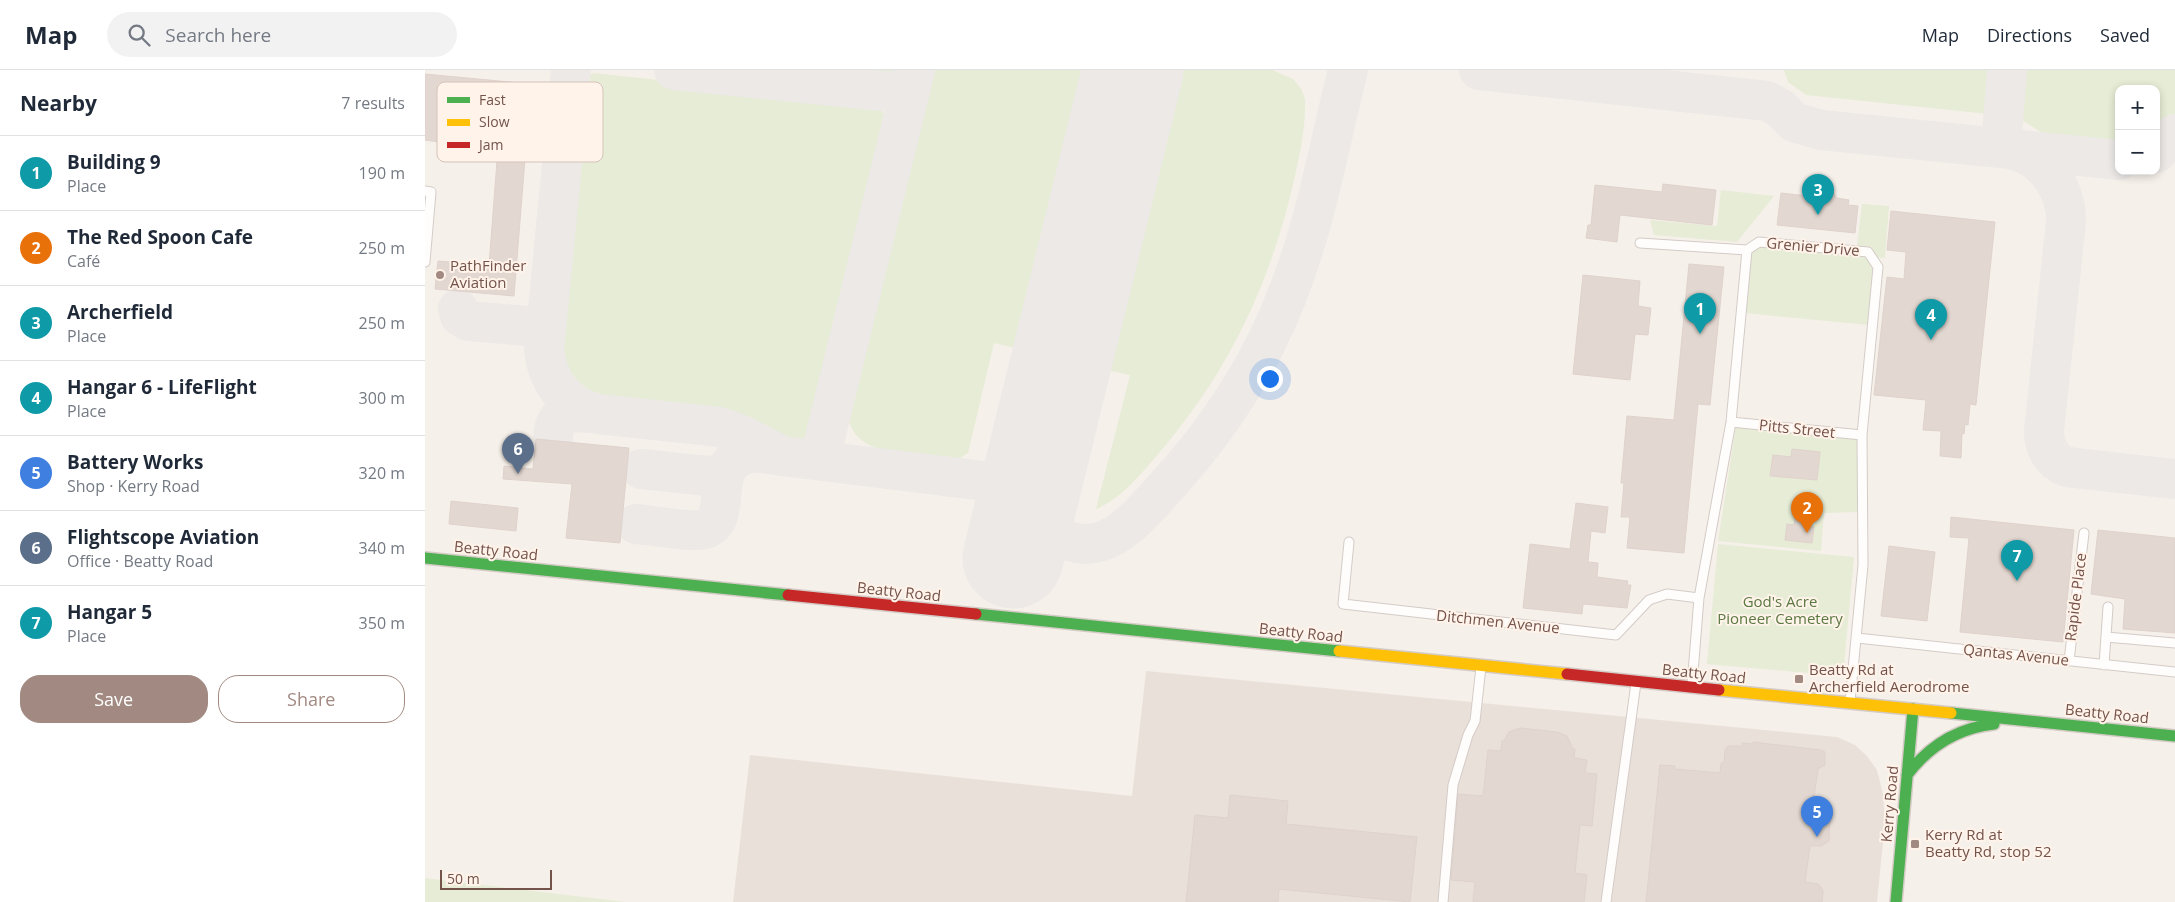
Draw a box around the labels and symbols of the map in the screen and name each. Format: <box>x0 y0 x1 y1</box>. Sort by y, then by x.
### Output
legend <box>437 82 603 162</box>
text: Fast <box>479 90 506 109</box>
text: Slow <box>479 112 510 131</box>
text: Jam <box>477 135 504 154</box>
pin: 3 <box>1802 174 1834 215</box>
street label: Grenier Drive <box>1766 232 1861 260</box>
place label: PathFinder Aviation <box>450 255 526 292</box>
marker: PathFinder Aviation <box>434 269 446 281</box>
pin: 1 <box>1684 293 1716 334</box>
pin: 4 <box>1915 299 1947 340</box>
your location <box>1257 366 1283 392</box>
street label: Pitts Street <box>1758 414 1836 442</box>
pin: 6 <box>502 433 534 474</box>
pin: 2 <box>1791 492 1823 533</box>
street label: Beatty Road <box>453 536 539 564</box>
pin: 7 <box>2001 540 2033 581</box>
street label: Rapide Place <box>2060 552 2090 642</box>
street label: Beatty Road <box>856 577 942 605</box>
park label: God's Acre Pioneer Cemetery <box>1717 591 1843 628</box>
street label: Ditchmen Avenue <box>1435 605 1561 637</box>
street label: Beatty Road <box>1258 618 1344 646</box>
street label: Qantas Avenue <box>1962 639 2070 669</box>
street label: Beatty Road <box>1661 659 1747 687</box>
place label: Beatty Rd at Archerfield Aerodrome <box>1809 659 1969 696</box>
marker: Beatty Rd at Archerfield Aerodrome <box>1793 673 1805 685</box>
street label: Beatty Road <box>2064 699 2150 727</box>
street label: Kerry Road <box>1876 765 1902 843</box>
pin: 5 <box>1801 796 1833 837</box>
place label: Kerry Rd at Beatty Rd, stop 52 <box>1925 824 2052 861</box>
marker: Kerry Rd at Beatty Rd, stop 52 <box>1909 838 1921 850</box>
scale bar <box>440 867 553 890</box>

